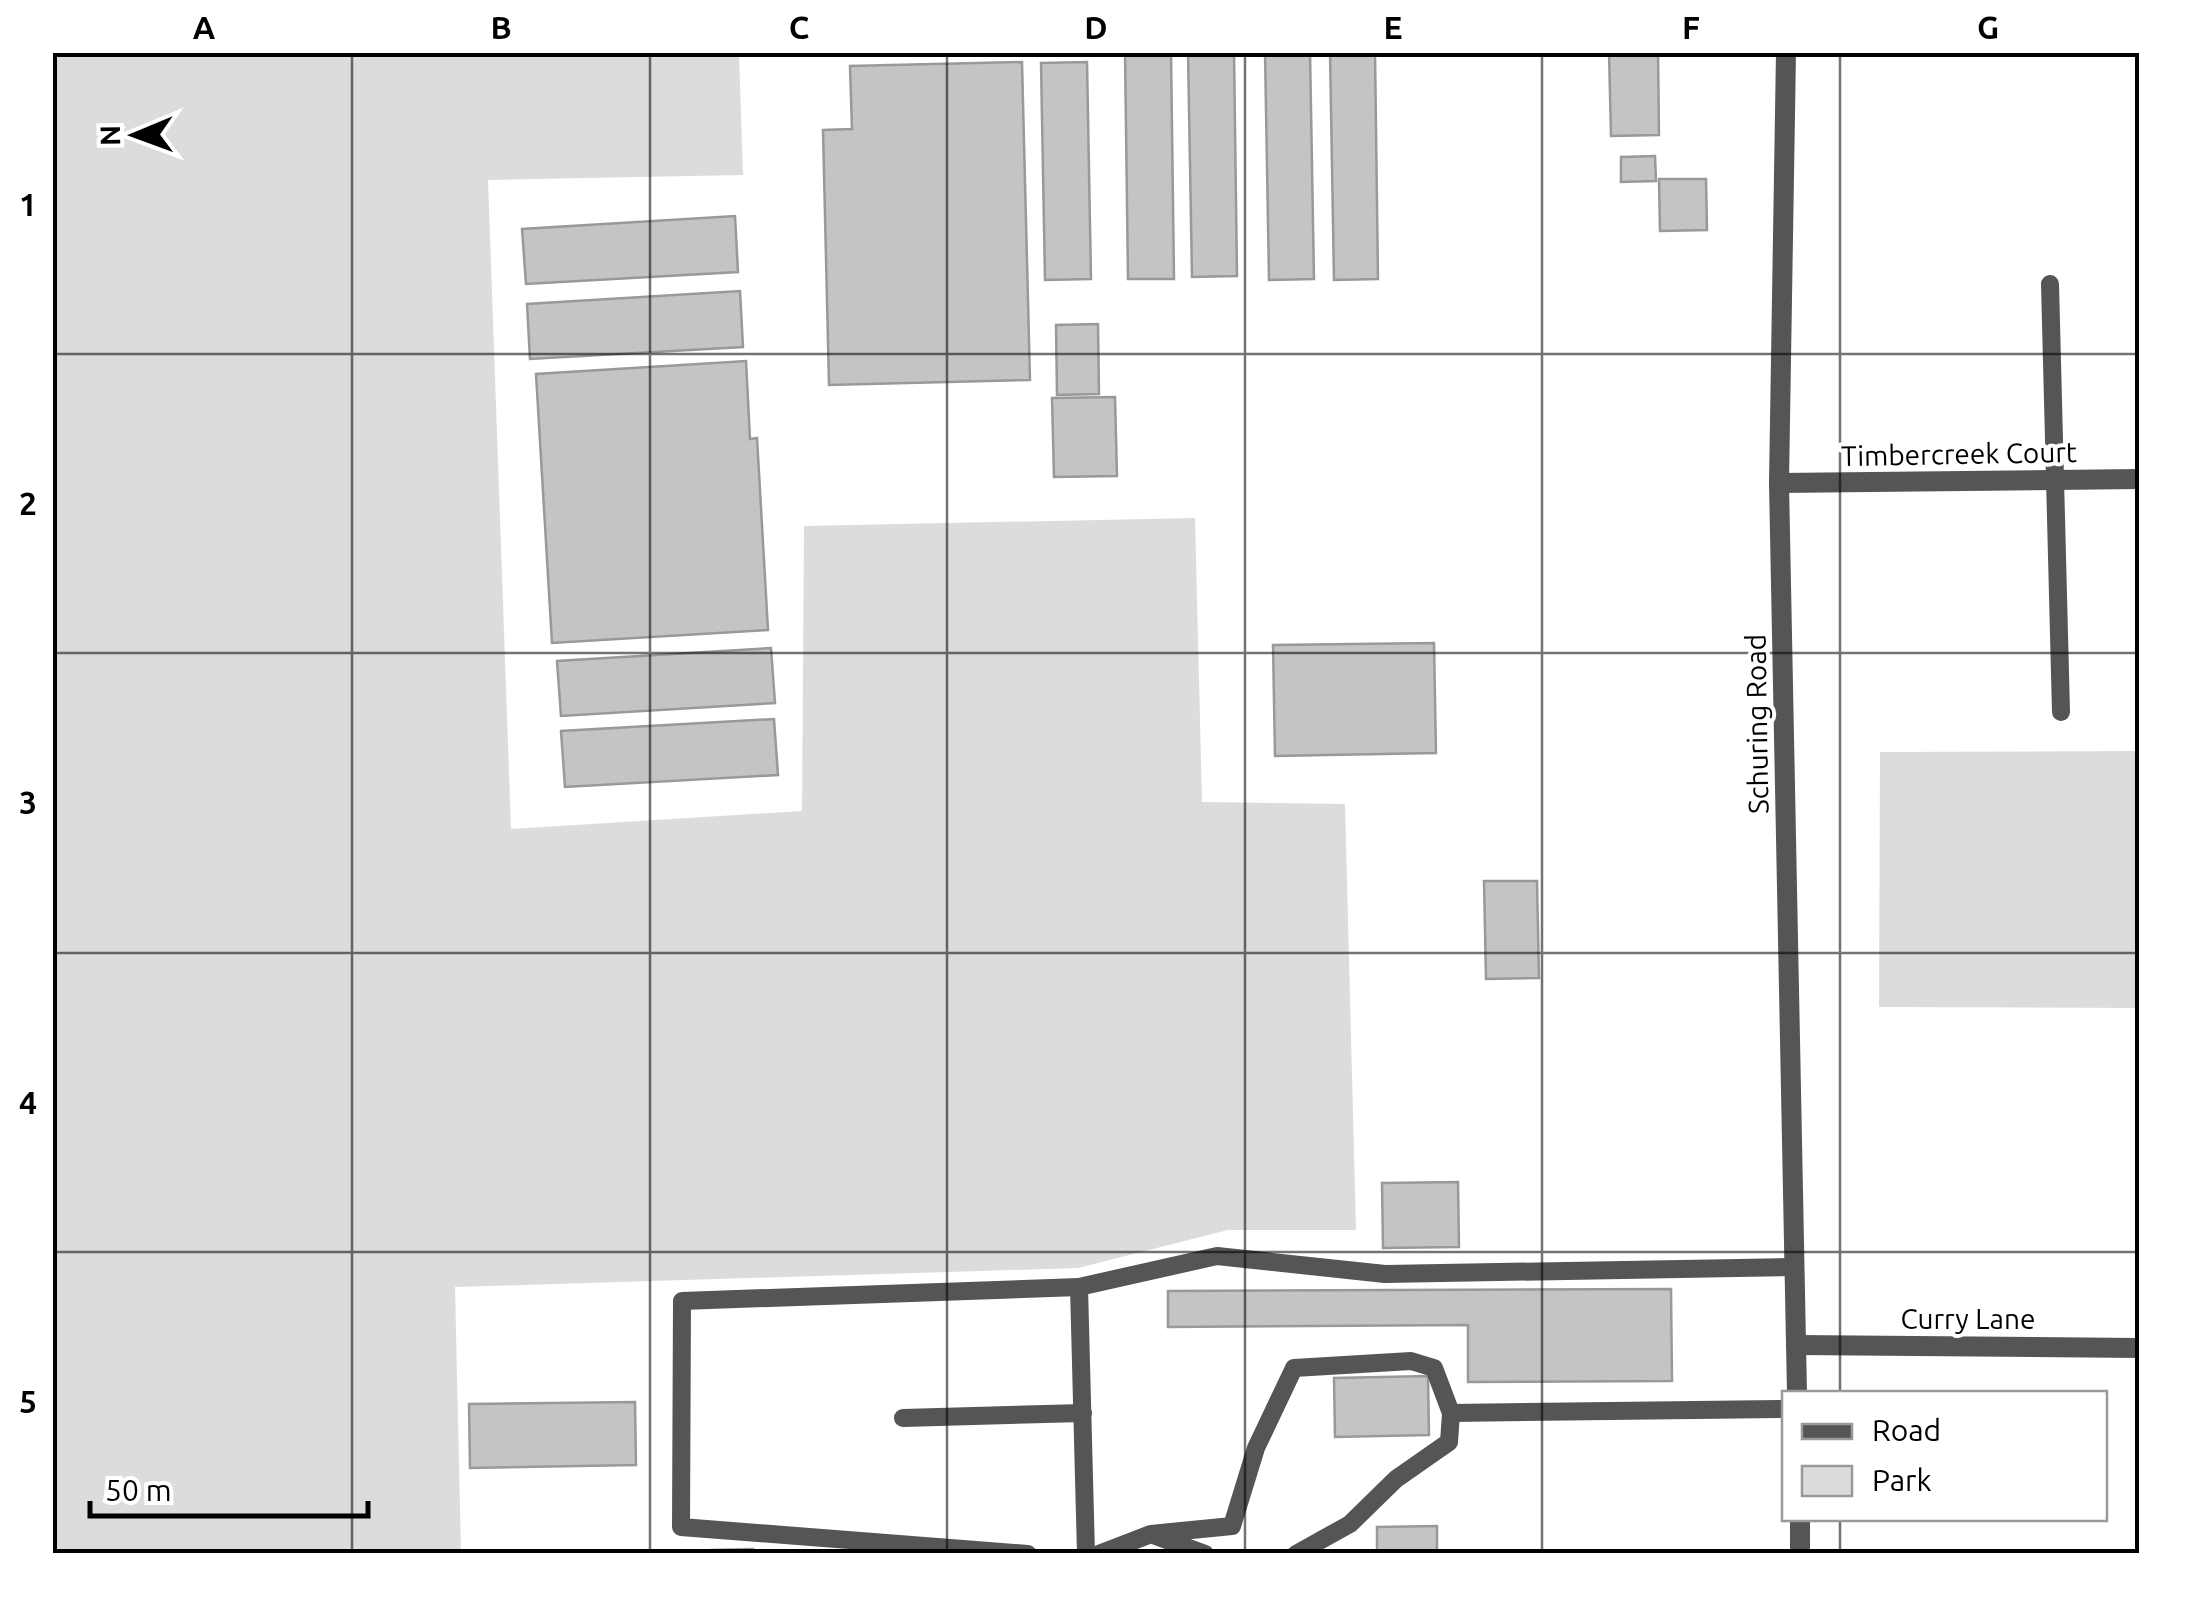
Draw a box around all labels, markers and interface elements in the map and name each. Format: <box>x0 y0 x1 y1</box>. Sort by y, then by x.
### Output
text: A <box>193 9 216 45</box>
text: B <box>490 9 512 45</box>
text: C <box>789 9 809 45</box>
text: D <box>1084 9 1108 45</box>
text: E <box>1383 9 1403 45</box>
text: F <box>1682 9 1700 45</box>
text: G <box>1977 9 1999 45</box>
north arrow <box>85 85 185 185</box>
text: N <box>94 125 125 146</box>
text: 1 <box>19 186 37 222</box>
street label: Timbercreek Court <box>1841 436 2077 471</box>
text: 2 <box>19 485 37 521</box>
street label: Schuring Road <box>1739 634 1774 814</box>
text: 3 <box>19 784 37 820</box>
text: 4 <box>19 1084 37 1120</box>
street label: Curry Lane <box>1901 1303 2035 1334</box>
text: 5 <box>19 1383 37 1419</box>
legend <box>1782 1391 2107 1521</box>
text: Road <box>1872 1413 1941 1447</box>
scale bar <box>90 1456 368 1518</box>
text: Park <box>1872 1463 1932 1497</box>
text: 50 m <box>105 1473 172 1507</box>

